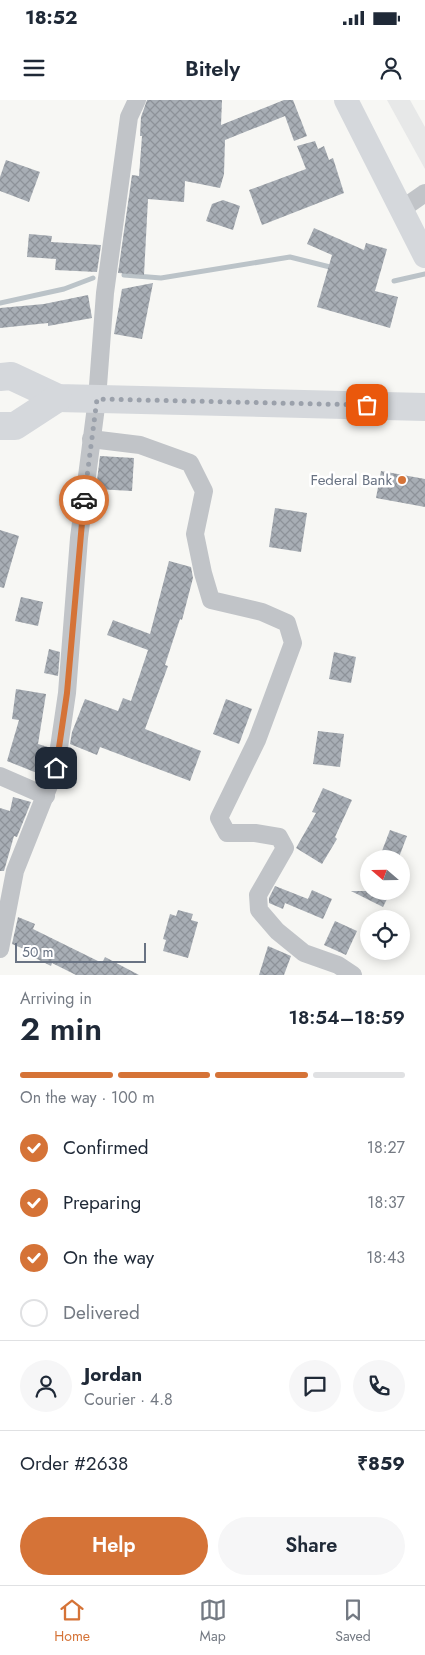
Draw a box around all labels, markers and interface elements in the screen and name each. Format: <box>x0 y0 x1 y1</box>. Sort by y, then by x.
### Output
text: 18:52 <box>25 4 77 31</box>
text: Bitely <box>185 52 240 84</box>
icon: menu <box>20 54 48 82</box>
icon: person <box>377 54 405 82</box>
pin <box>346 384 388 426</box>
icon: bag <box>353 391 381 419</box>
place label: Federal Bank <box>311 469 392 491</box>
marker: Federal Bank <box>396 474 408 486</box>
courier <box>59 475 109 525</box>
icon: car <box>70 486 98 514</box>
pin <box>35 747 77 789</box>
icon: home <box>42 754 70 782</box>
north arrow <box>360 850 410 900</box>
map controls <box>360 850 410 960</box>
button: locate <box>360 910 410 960</box>
scale bar <box>15 940 146 963</box>
text: 50 m <box>22 942 53 962</box>
text: Arriving in <box>20 987 92 1010</box>
text: 18:54–18:59 <box>289 1004 405 1031</box>
text: 2 min <box>20 1006 102 1052</box>
text: On the way · 100 m <box>20 1086 155 1109</box>
icon: check <box>20 1134 48 1162</box>
text: Confirmed <box>63 1134 149 1161</box>
text: 18:27 <box>367 1136 405 1159</box>
icon: check <box>20 1189 48 1217</box>
text: Preparing <box>63 1189 141 1216</box>
text: 18:37 <box>367 1191 405 1214</box>
icon: check <box>20 1244 48 1272</box>
text: On the way <box>63 1244 154 1271</box>
text: 18:43 <box>366 1246 405 1269</box>
text: Delivered <box>63 1299 140 1326</box>
button: person <box>20 1360 72 1412</box>
button: chat <box>289 1360 341 1412</box>
button: phone <box>353 1360 405 1412</box>
text: Jordan <box>84 1361 142 1388</box>
text: Courier · 4.8 <box>84 1388 173 1411</box>
text: Order #2638 <box>20 1450 128 1477</box>
text: ₹859 <box>357 1450 405 1477</box>
button: Help <box>20 1517 208 1575</box>
button: Share <box>218 1517 405 1575</box>
tab: Home <box>54 1596 90 1646</box>
tab: Map <box>199 1596 227 1646</box>
tab: Saved <box>335 1596 371 1646</box>

